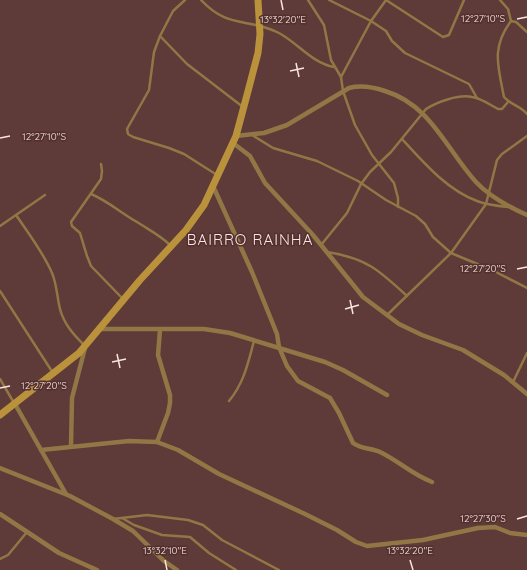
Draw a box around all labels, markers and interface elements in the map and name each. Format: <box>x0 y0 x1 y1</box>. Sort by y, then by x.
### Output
text: 12°27'10"S <box>461 12 505 25</box>
text: 13°32'20"E <box>260 13 306 26</box>
text: 12°27'10"S <box>22 130 66 143</box>
district label: BAIRRO RAINHA <box>187 230 313 249</box>
text: 12°27'20"S <box>460 262 506 275</box>
text: 12°27'20"S <box>21 379 67 392</box>
text: 12°27'30"S <box>460 512 506 525</box>
text: 13°32'10"E <box>143 544 187 557</box>
text: 13°32'20"E <box>387 544 433 557</box>

